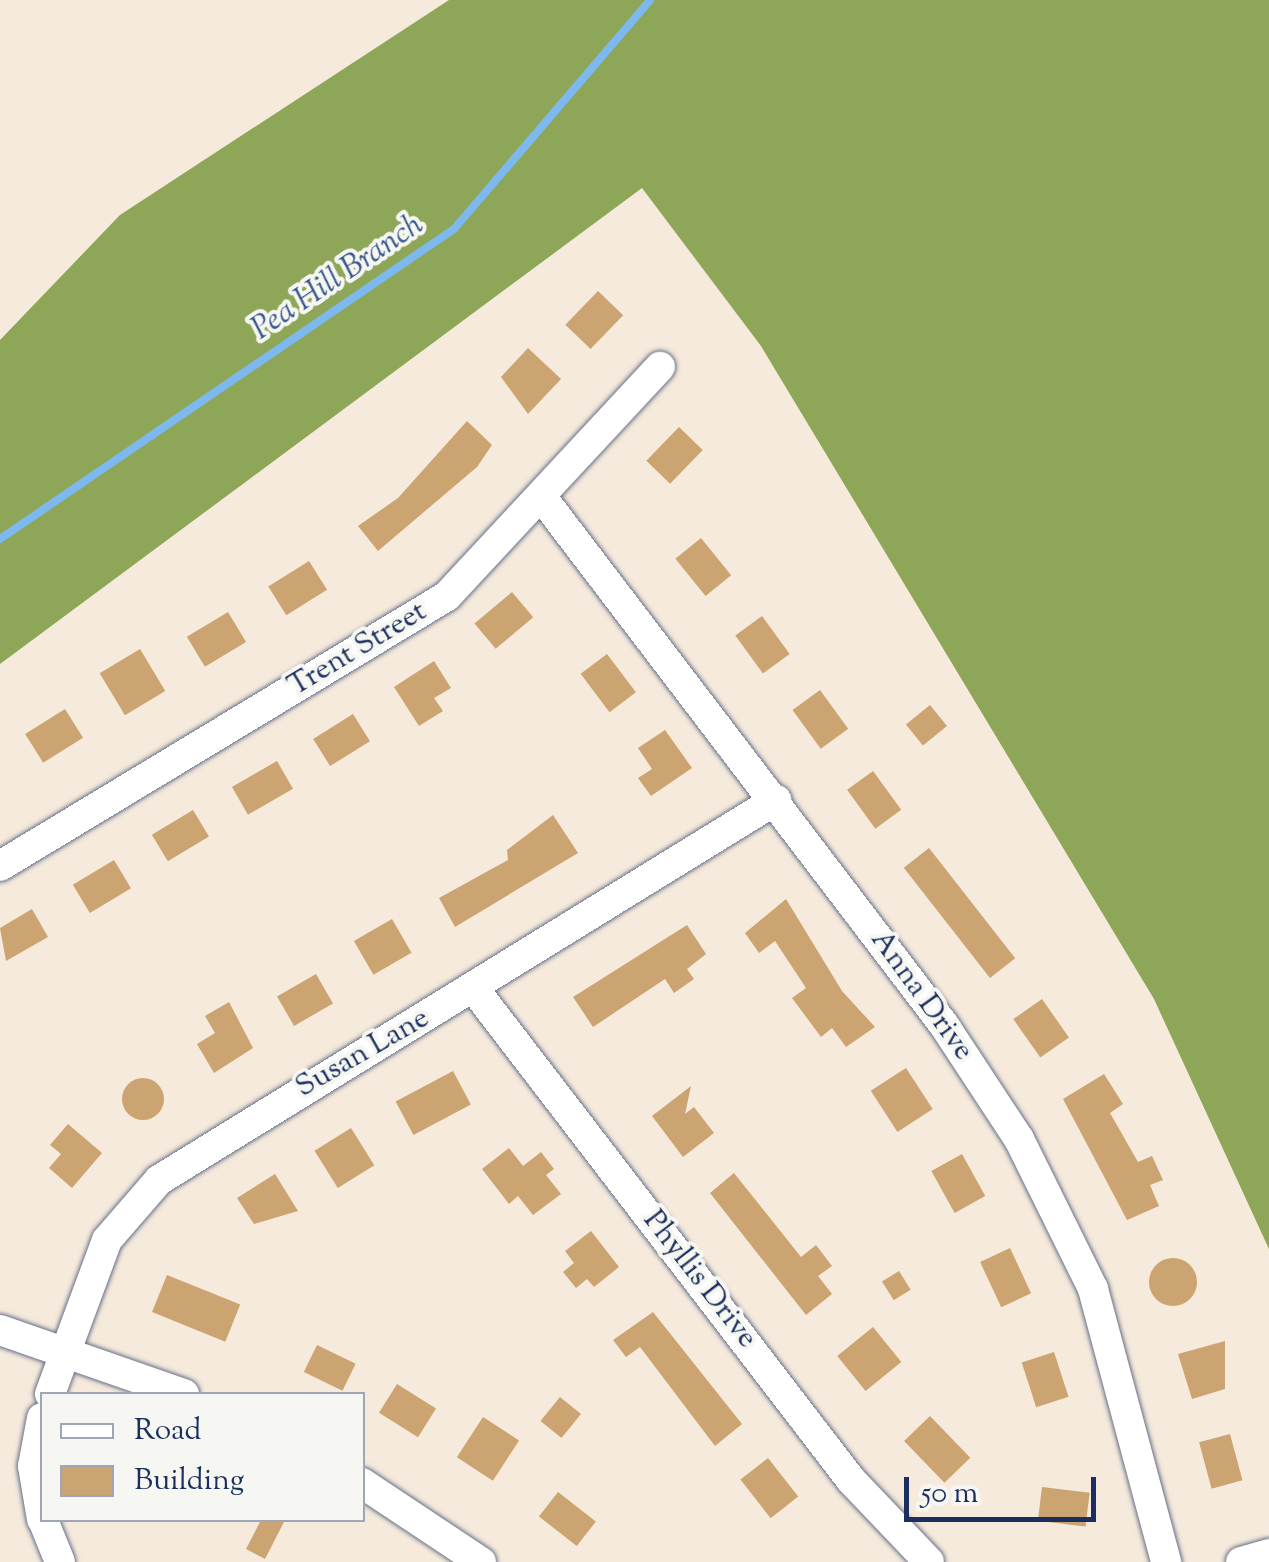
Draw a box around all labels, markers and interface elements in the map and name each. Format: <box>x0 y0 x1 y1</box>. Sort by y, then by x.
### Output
water label: Pea Hill Branch <box>245 207 431 349</box>
street label: Trent Street <box>282 595 434 705</box>
street label: Anna Drive <box>862 924 980 1068</box>
street label: Susan Lane <box>290 1001 436 1107</box>
street label: Phyllis Drive <box>634 1204 764 1356</box>
legend <box>40 1392 365 1522</box>
text: Road <box>134 1410 201 1453</box>
scale bar <box>909 1457 1102 1519</box>
text: Building <box>134 1460 244 1503</box>
text: 50 m <box>921 1473 978 1516</box>

